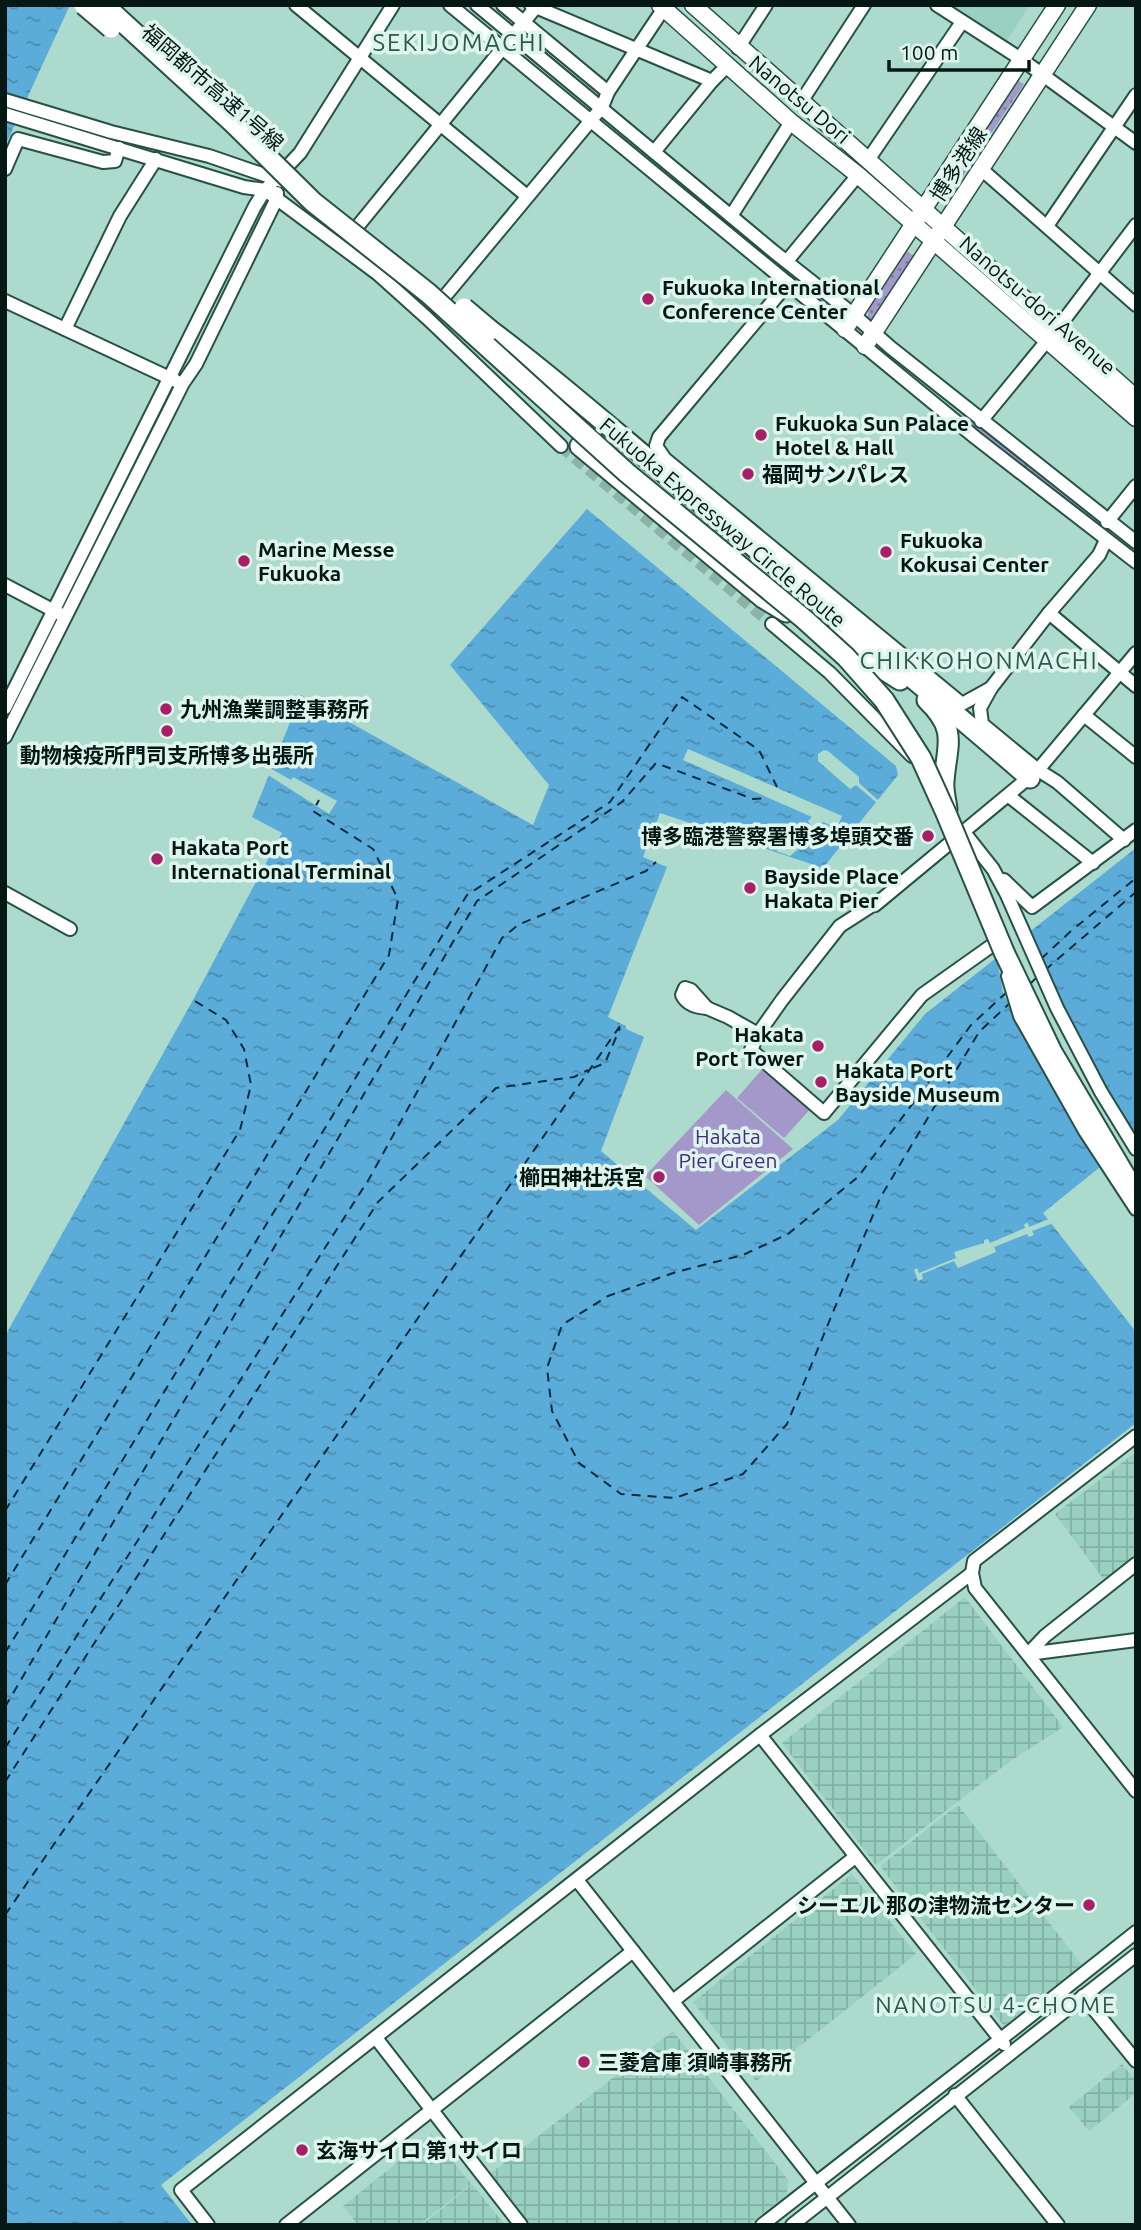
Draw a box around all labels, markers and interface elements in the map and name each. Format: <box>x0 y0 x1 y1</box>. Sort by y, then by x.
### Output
street label: 福岡都市高速1号線 <box>137 19 289 155</box>
scale bar <box>889 28 1029 72</box>
district label: SEKIJOMACHI <box>372 29 546 56</box>
text: 100 m <box>900 40 958 64</box>
street label: Nanotsu Dori <box>745 50 855 148</box>
street label: 博多港線 <box>925 122 991 206</box>
street label: Nanotsu-dori Avenue <box>955 231 1121 379</box>
place label: Fukuoka International Conference Center <box>662 275 880 323</box>
marker: Fukuoka International Conference Center <box>640 291 656 307</box>
place label: Fukuoka Sun Palace Hotel & Hall <box>775 411 969 459</box>
street label: Fukuoka Expressway Circle Route <box>595 412 851 632</box>
marker: Fukuoka Sun Palace Hotel & Hall <box>753 427 769 443</box>
place label: 福岡サンパレス <box>762 462 909 486</box>
marker: 福岡サンパレス <box>740 466 756 482</box>
place label: Fukuoka Kokusai Center <box>900 528 1049 576</box>
place label: Marine Messe Fukuoka <box>258 537 395 585</box>
marker: Fukuoka Kokusai Center <box>878 544 894 560</box>
marker: Marine Messe Fukuoka <box>236 553 252 569</box>
district label: CHIKKOHONMACHI <box>859 647 1099 674</box>
place label: 九州漁業調整事務所 <box>180 697 369 721</box>
marker: 九州漁業調整事務所 <box>158 701 174 717</box>
marker: 動物検疫所門司支所博多出張所 <box>159 723 175 739</box>
place label: 動物検疫所門司支所博多出張所 <box>20 743 314 767</box>
place label: 博多臨港警察署博多埠頭交番 <box>641 824 914 848</box>
marker: 博多臨港警察署博多埠頭交番 <box>920 828 936 844</box>
place label: Hakata Port International Terminal <box>171 835 391 883</box>
marker: Hakata Port International Terminal <box>149 851 165 867</box>
place label: Bayside Place Hakata Pier <box>764 864 899 912</box>
marker: Bayside Place Hakata Pier <box>742 880 758 896</box>
place label: Hakata Port Tower <box>695 1022 804 1070</box>
marker: Hakata Port Tower <box>810 1038 826 1054</box>
place label: Hakata Port Bayside Museum <box>835 1058 1000 1106</box>
marker: Hakata Port Bayside Museum <box>813 1074 829 1090</box>
park label: Hakata Pier Green <box>678 1124 778 1172</box>
place label: 櫛田神社浜宮 <box>519 1165 645 1189</box>
marker: 櫛田神社浜宮 <box>651 1169 667 1185</box>
place label: シーエル 那の津物流センター <box>797 1893 1075 1917</box>
marker: シーエル 那の津物流センター <box>1081 1897 1097 1913</box>
district label: NANOTSU 4-CHOME <box>875 1992 1117 2017</box>
place label: 三菱倉庫 須崎事務所 <box>598 2050 792 2074</box>
marker: 三菱倉庫 須崎事務所 <box>576 2054 592 2070</box>
place label: 玄海サイロ 第1サイロ <box>316 2138 522 2162</box>
marker: 玄海サイロ 第1サイロ <box>294 2142 310 2158</box>

